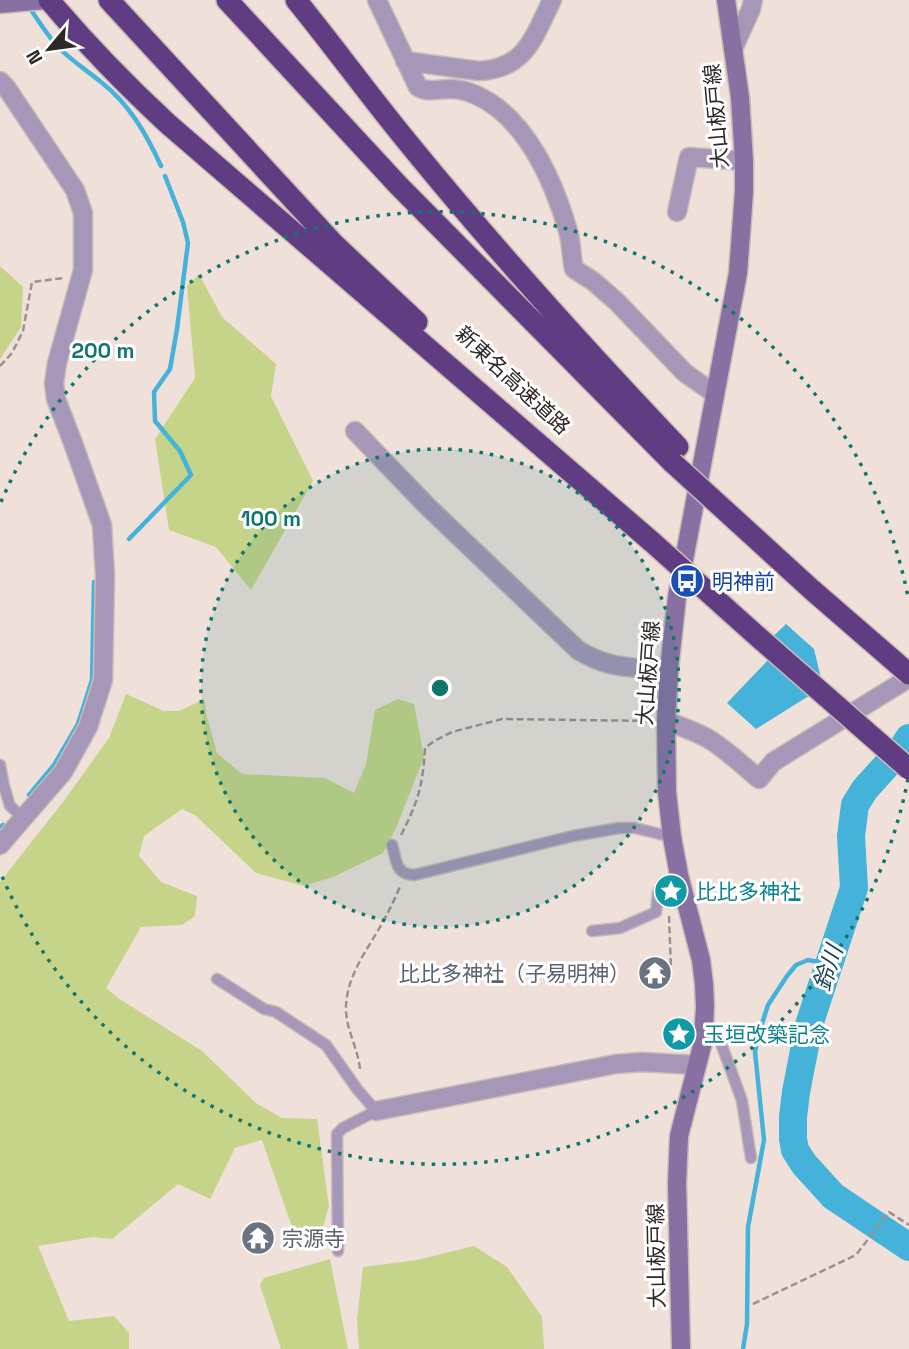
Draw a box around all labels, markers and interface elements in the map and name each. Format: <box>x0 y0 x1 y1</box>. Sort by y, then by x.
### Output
north arrow <box>14 14 84 84</box>
text: N <box>21 45 49 69</box>
street label: 大山板戸線 <box>698 63 734 169</box>
street label: 新東名高速道路 <box>450 320 576 440</box>
text: 200 m <box>72 337 134 364</box>
text: 100 m <box>241 505 301 532</box>
bus stop icon: 明神前 <box>668 562 706 600</box>
place label: 明神前 <box>712 568 775 595</box>
street label: 大山板戸線 <box>631 620 665 726</box>
centre of rings <box>428 676 452 700</box>
place icon: 比比多神社 <box>652 872 690 910</box>
place label: 比比多神社 <box>696 878 801 905</box>
water label: 鈴川 <box>807 939 850 995</box>
temple icon: 比比多神社（子易明神） <box>636 954 674 992</box>
place label: 比比多神社（子易明神） <box>399 960 630 987</box>
place icon: 玉垣改築記念 <box>660 1015 698 1053</box>
place label: 玉垣改築記念 <box>704 1021 830 1048</box>
street label: 大山板戸線 <box>642 1203 670 1309</box>
temple icon: 宗源寺 <box>239 1219 277 1257</box>
place label: 宗源寺 <box>282 1225 345 1252</box>

